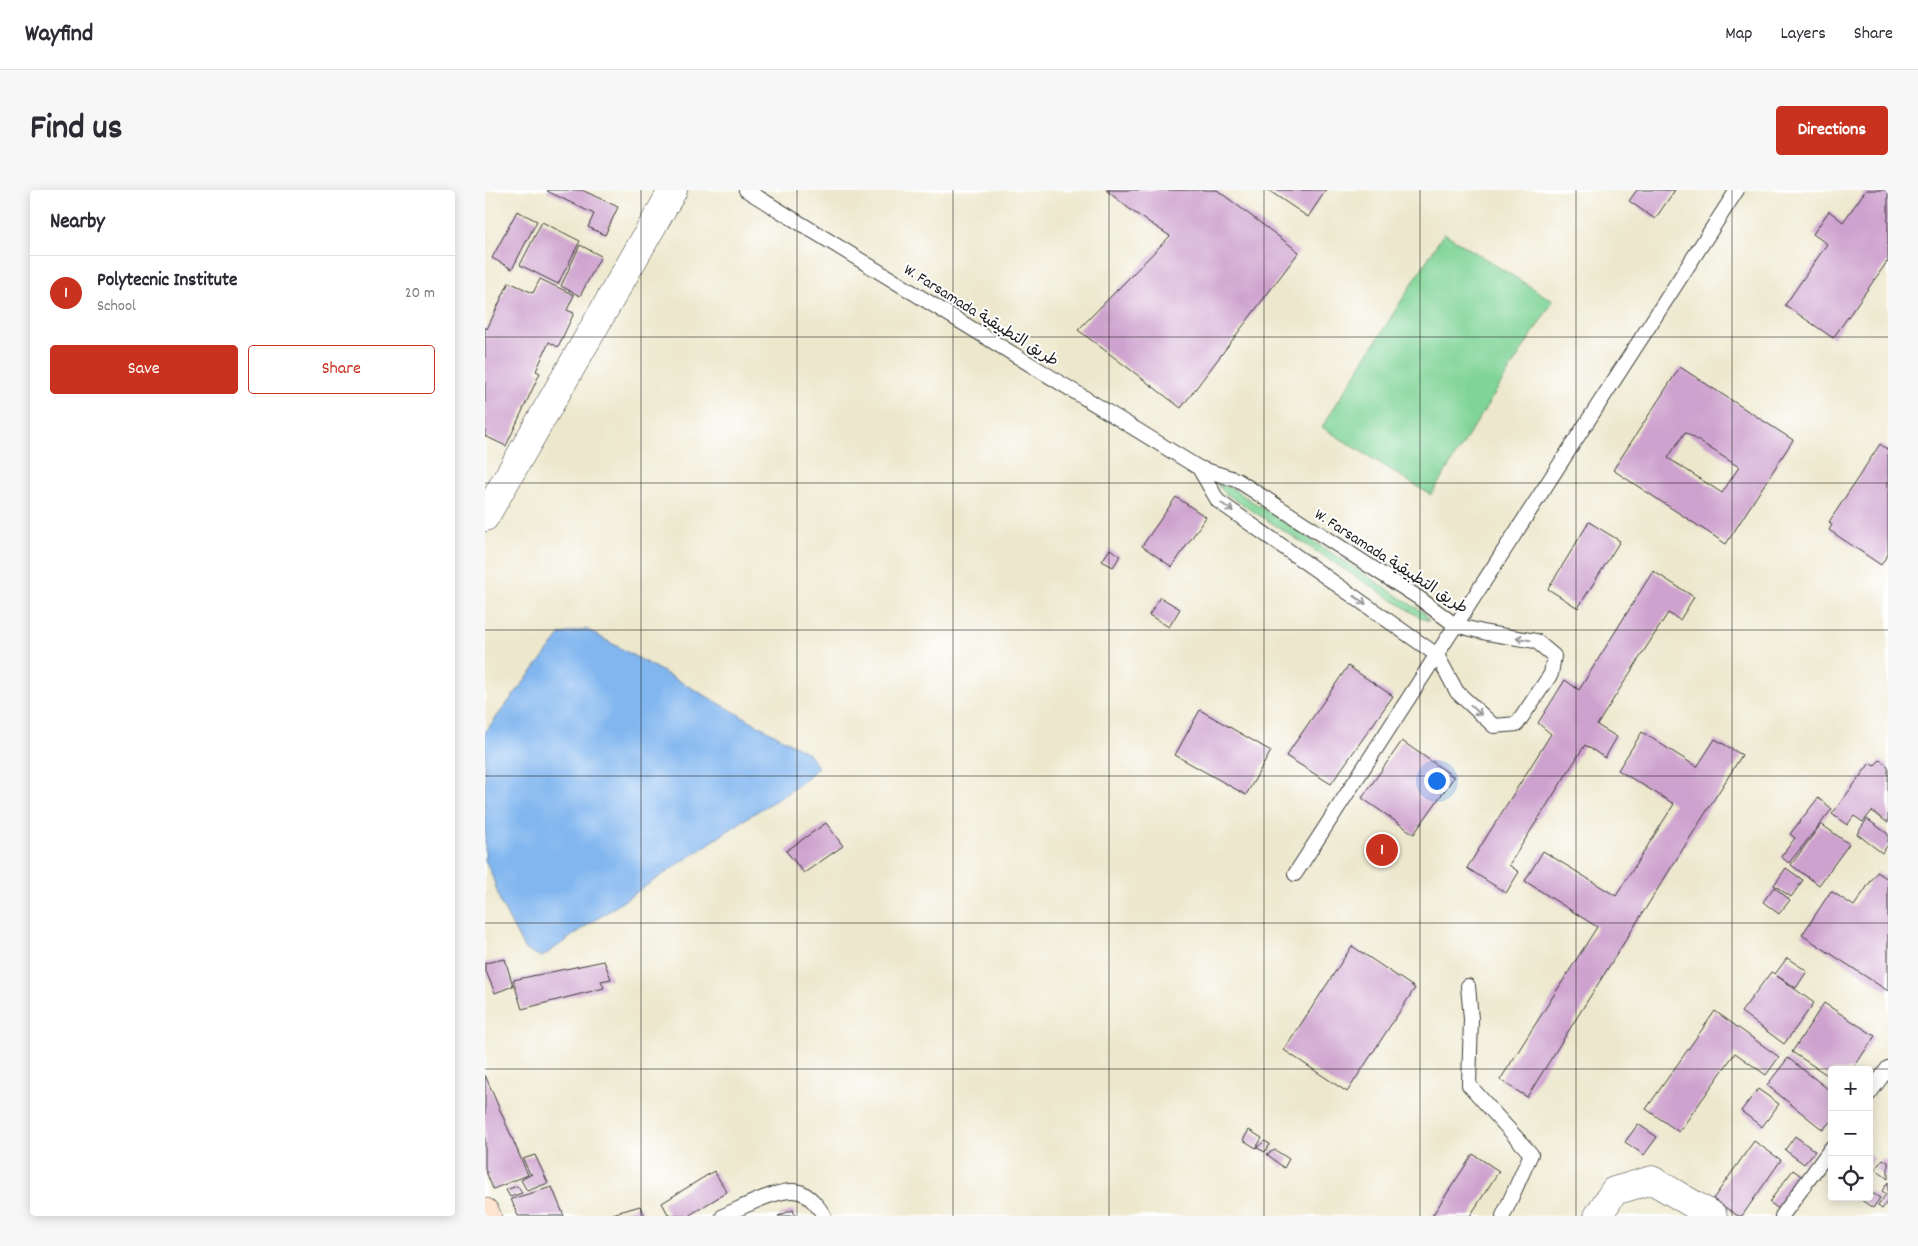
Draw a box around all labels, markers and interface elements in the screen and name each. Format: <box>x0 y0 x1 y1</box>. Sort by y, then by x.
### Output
text: Wayfind <box>25 18 93 52</box>
text: Map <box>1725 22 1752 47</box>
text: Layers <box>1780 22 1826 47</box>
text: Share <box>1854 22 1893 47</box>
text: Find us <box>30 105 122 155</box>
button: Directions <box>1776 106 1888 155</box>
text: Nearby <box>50 208 105 238</box>
street label: W. Farsamada طريق التطبيقية <box>899 259 1063 373</box>
text: Polytecnic Institute <box>97 268 237 295</box>
text: 1 <box>64 282 68 305</box>
text: 20 m <box>405 282 435 305</box>
text: School <box>97 295 136 318</box>
button: Save <box>50 345 238 394</box>
button: Share <box>248 345 435 394</box>
one-way arrow <box>1220 502 1234 512</box>
street label: W. Farsamada طريق التطبيقية <box>1309 504 1472 620</box>
one-way arrow <box>1353 595 1367 605</box>
one-way arrow <box>1516 634 1532 644</box>
one-way arrow <box>1470 704 1482 716</box>
your location <box>1424 768 1450 794</box>
pin: 1 <box>1366 831 1398 869</box>
map controls <box>1828 1066 1873 1201</box>
button: + <box>1828 1066 1873 1111</box>
button: − <box>1828 1111 1873 1156</box>
button: locate <box>1828 1156 1873 1201</box>

